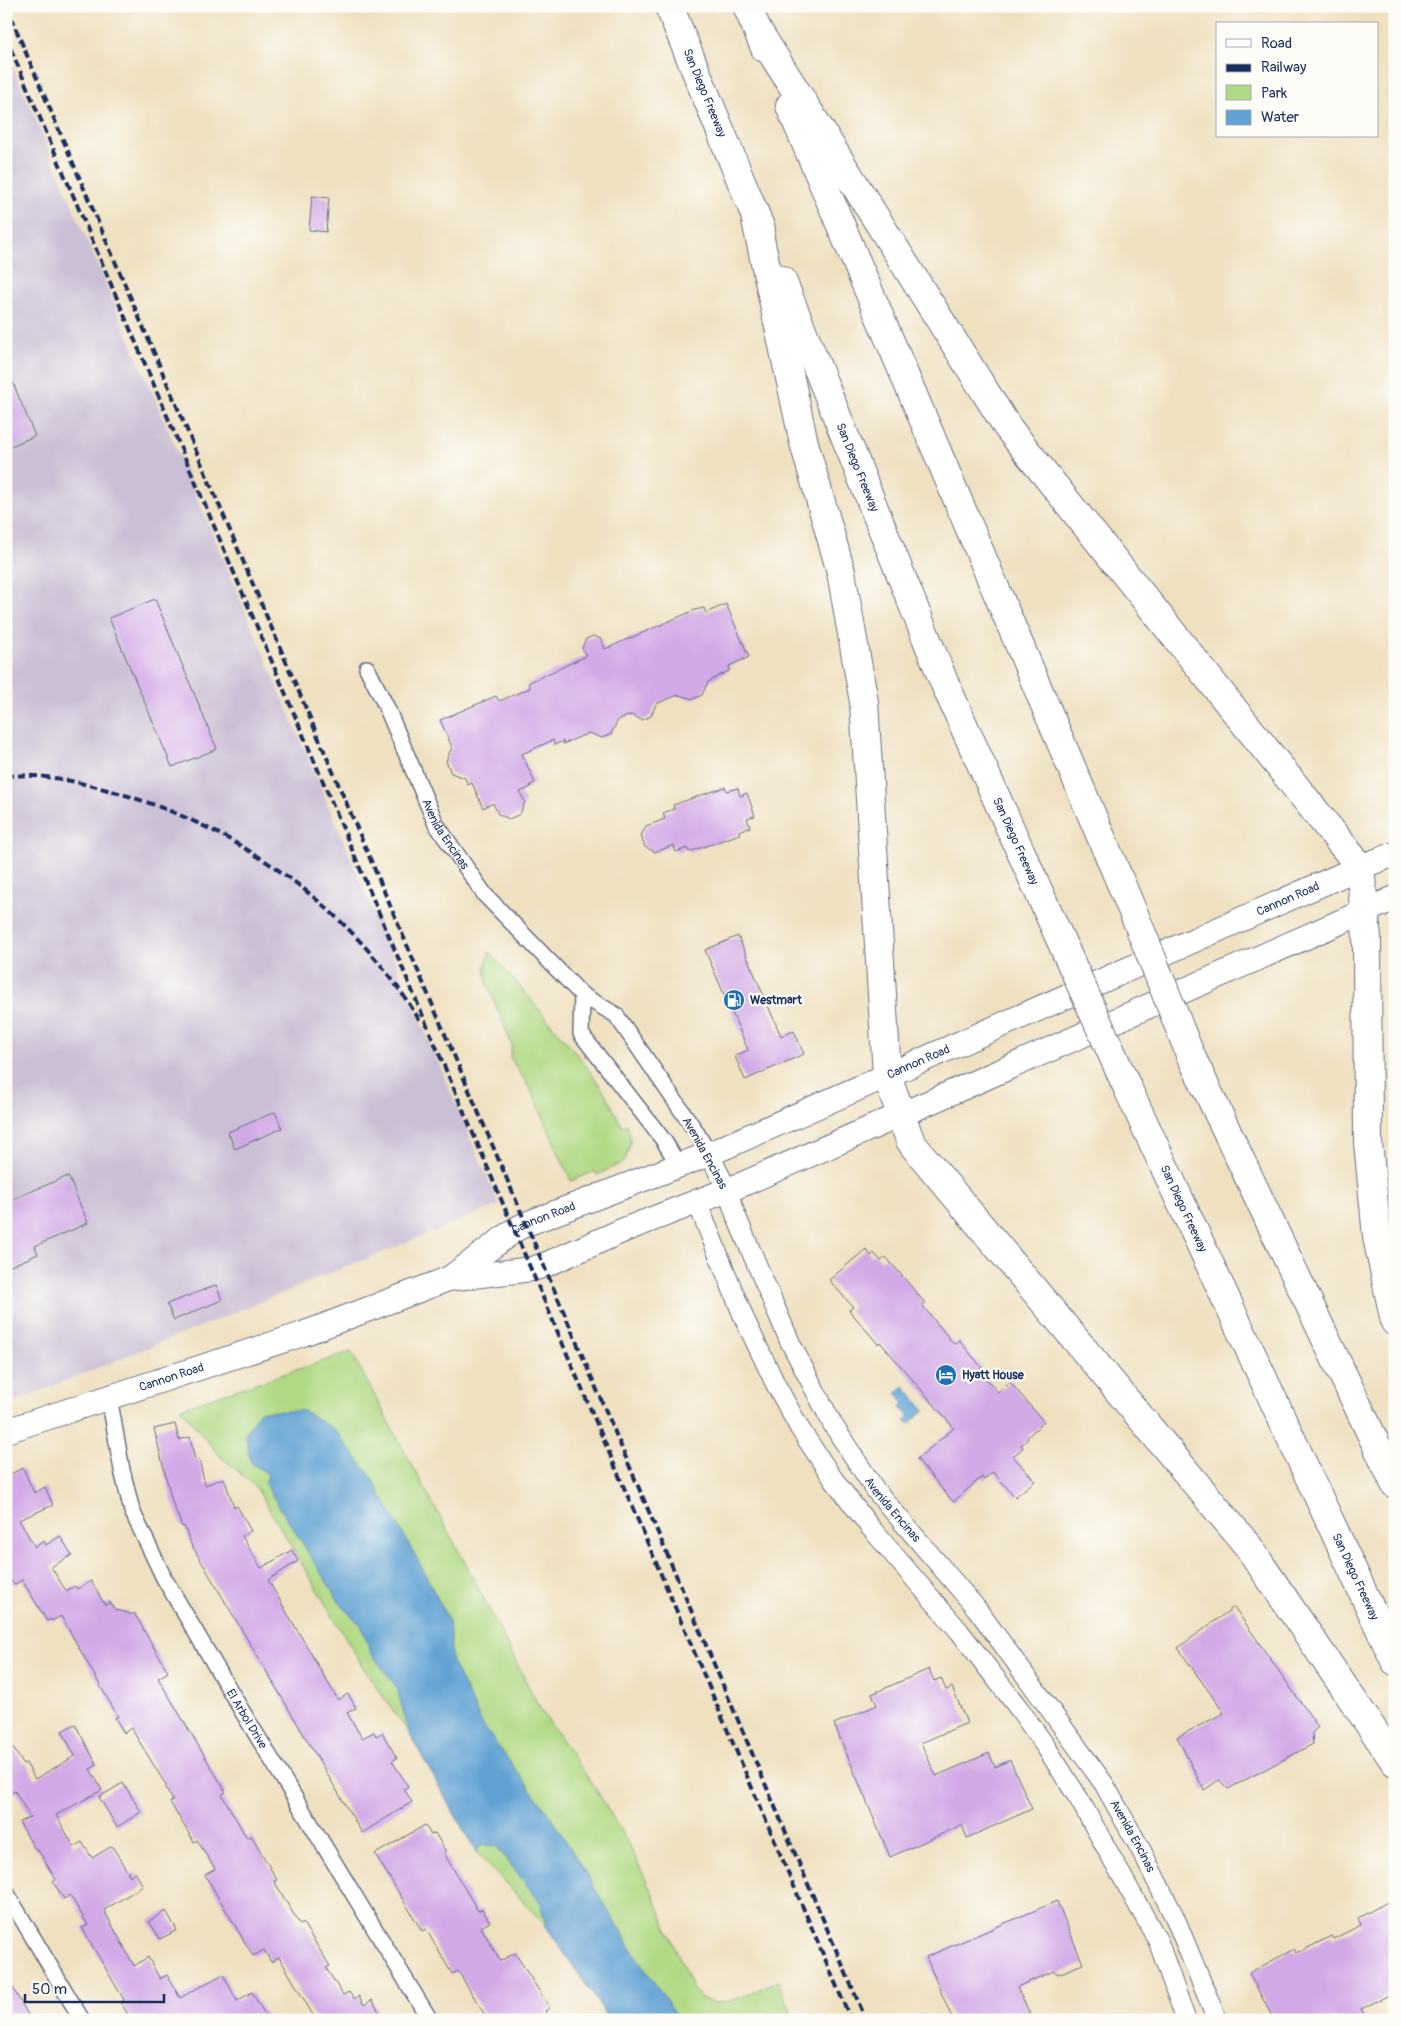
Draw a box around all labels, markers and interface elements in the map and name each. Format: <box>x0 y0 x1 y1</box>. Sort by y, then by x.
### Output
legend <box>1216 22 1378 138</box>
text: Road <box>1261 34 1292 53</box>
street label: San Diego Freeway <box>679 47 729 140</box>
text: Railway <box>1261 58 1307 77</box>
text: Park <box>1261 84 1288 103</box>
text: Water <box>1261 108 1300 127</box>
street label: San Diego Freeway <box>832 421 882 514</box>
street label: San Diego Freeway <box>989 795 1042 887</box>
street label: Avenida Encinas <box>418 797 472 873</box>
street label: Cannon Road <box>1254 879 1322 920</box>
fuel station icon: Westmart <box>722 988 746 1012</box>
place label: Westmart <box>750 993 803 1008</box>
street label: Cannon Road <box>885 1042 952 1083</box>
street label: Avenida Encinas <box>679 1115 731 1192</box>
street label: San Diego Freeway <box>1157 1163 1210 1255</box>
street label: Cannon Road <box>509 1199 578 1238</box>
street label: Cannon Road <box>137 1360 206 1395</box>
hotel icon: Hyatt House <box>934 1363 958 1387</box>
place label: Hyatt House <box>962 1368 1025 1383</box>
street label: Avenida Encinas <box>861 1474 924 1546</box>
street label: San Diego Freeway <box>1328 1531 1382 1623</box>
street label: El Arbol Drive <box>223 1686 270 1752</box>
street label: Avenida Encinas <box>1106 1797 1158 1875</box>
scale bar <box>25 1971 164 2003</box>
text: 50 m <box>32 1980 67 1999</box>

